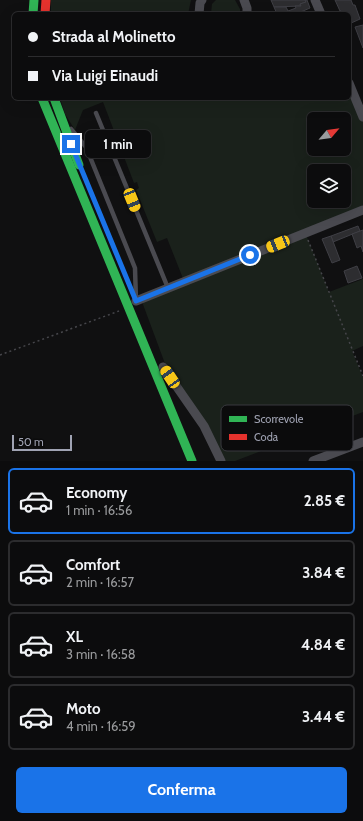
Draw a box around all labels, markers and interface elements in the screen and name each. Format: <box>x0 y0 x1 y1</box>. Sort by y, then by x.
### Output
text: Strada al Molinetto <box>52 28 175 46</box>
text: Via Luigi Einaudi <box>52 67 158 85</box>
north arrow <box>307 112 351 156</box>
map controls <box>307 112 351 208</box>
callout: 1 min <box>85 130 151 158</box>
route end <box>62 135 80 153</box>
text: 1 min <box>103 136 133 152</box>
button: layers <box>307 164 351 208</box>
car <box>122 187 142 213</box>
car <box>265 234 291 254</box>
route start <box>241 246 259 264</box>
car <box>158 364 182 390</box>
legend <box>221 405 353 451</box>
text: Scorrevole <box>254 412 304 426</box>
text: Coda <box>254 430 279 444</box>
scale bar <box>12 433 72 452</box>
text: 50 m <box>18 435 44 449</box>
icon: car <box>18 483 54 519</box>
text: Economy <box>66 484 127 502</box>
text: 2.85 € <box>304 492 345 510</box>
text: 1 min · 16:56 <box>66 502 132 518</box>
icon: car <box>18 555 54 591</box>
text: Comfort <box>66 556 120 574</box>
text: 3.84 € <box>302 564 345 582</box>
text: 2 min · 16:57 <box>66 574 134 590</box>
icon: car <box>18 627 54 663</box>
text: XL <box>66 628 83 646</box>
text: 4.84 € <box>301 636 345 654</box>
text: 3 min · 16:58 <box>66 646 136 662</box>
icon: car <box>18 699 54 735</box>
text: Moto <box>66 700 100 718</box>
text: 3.44 € <box>302 708 345 726</box>
text: 4 min · 16:59 <box>66 718 136 734</box>
button: Conferma <box>16 767 347 813</box>

